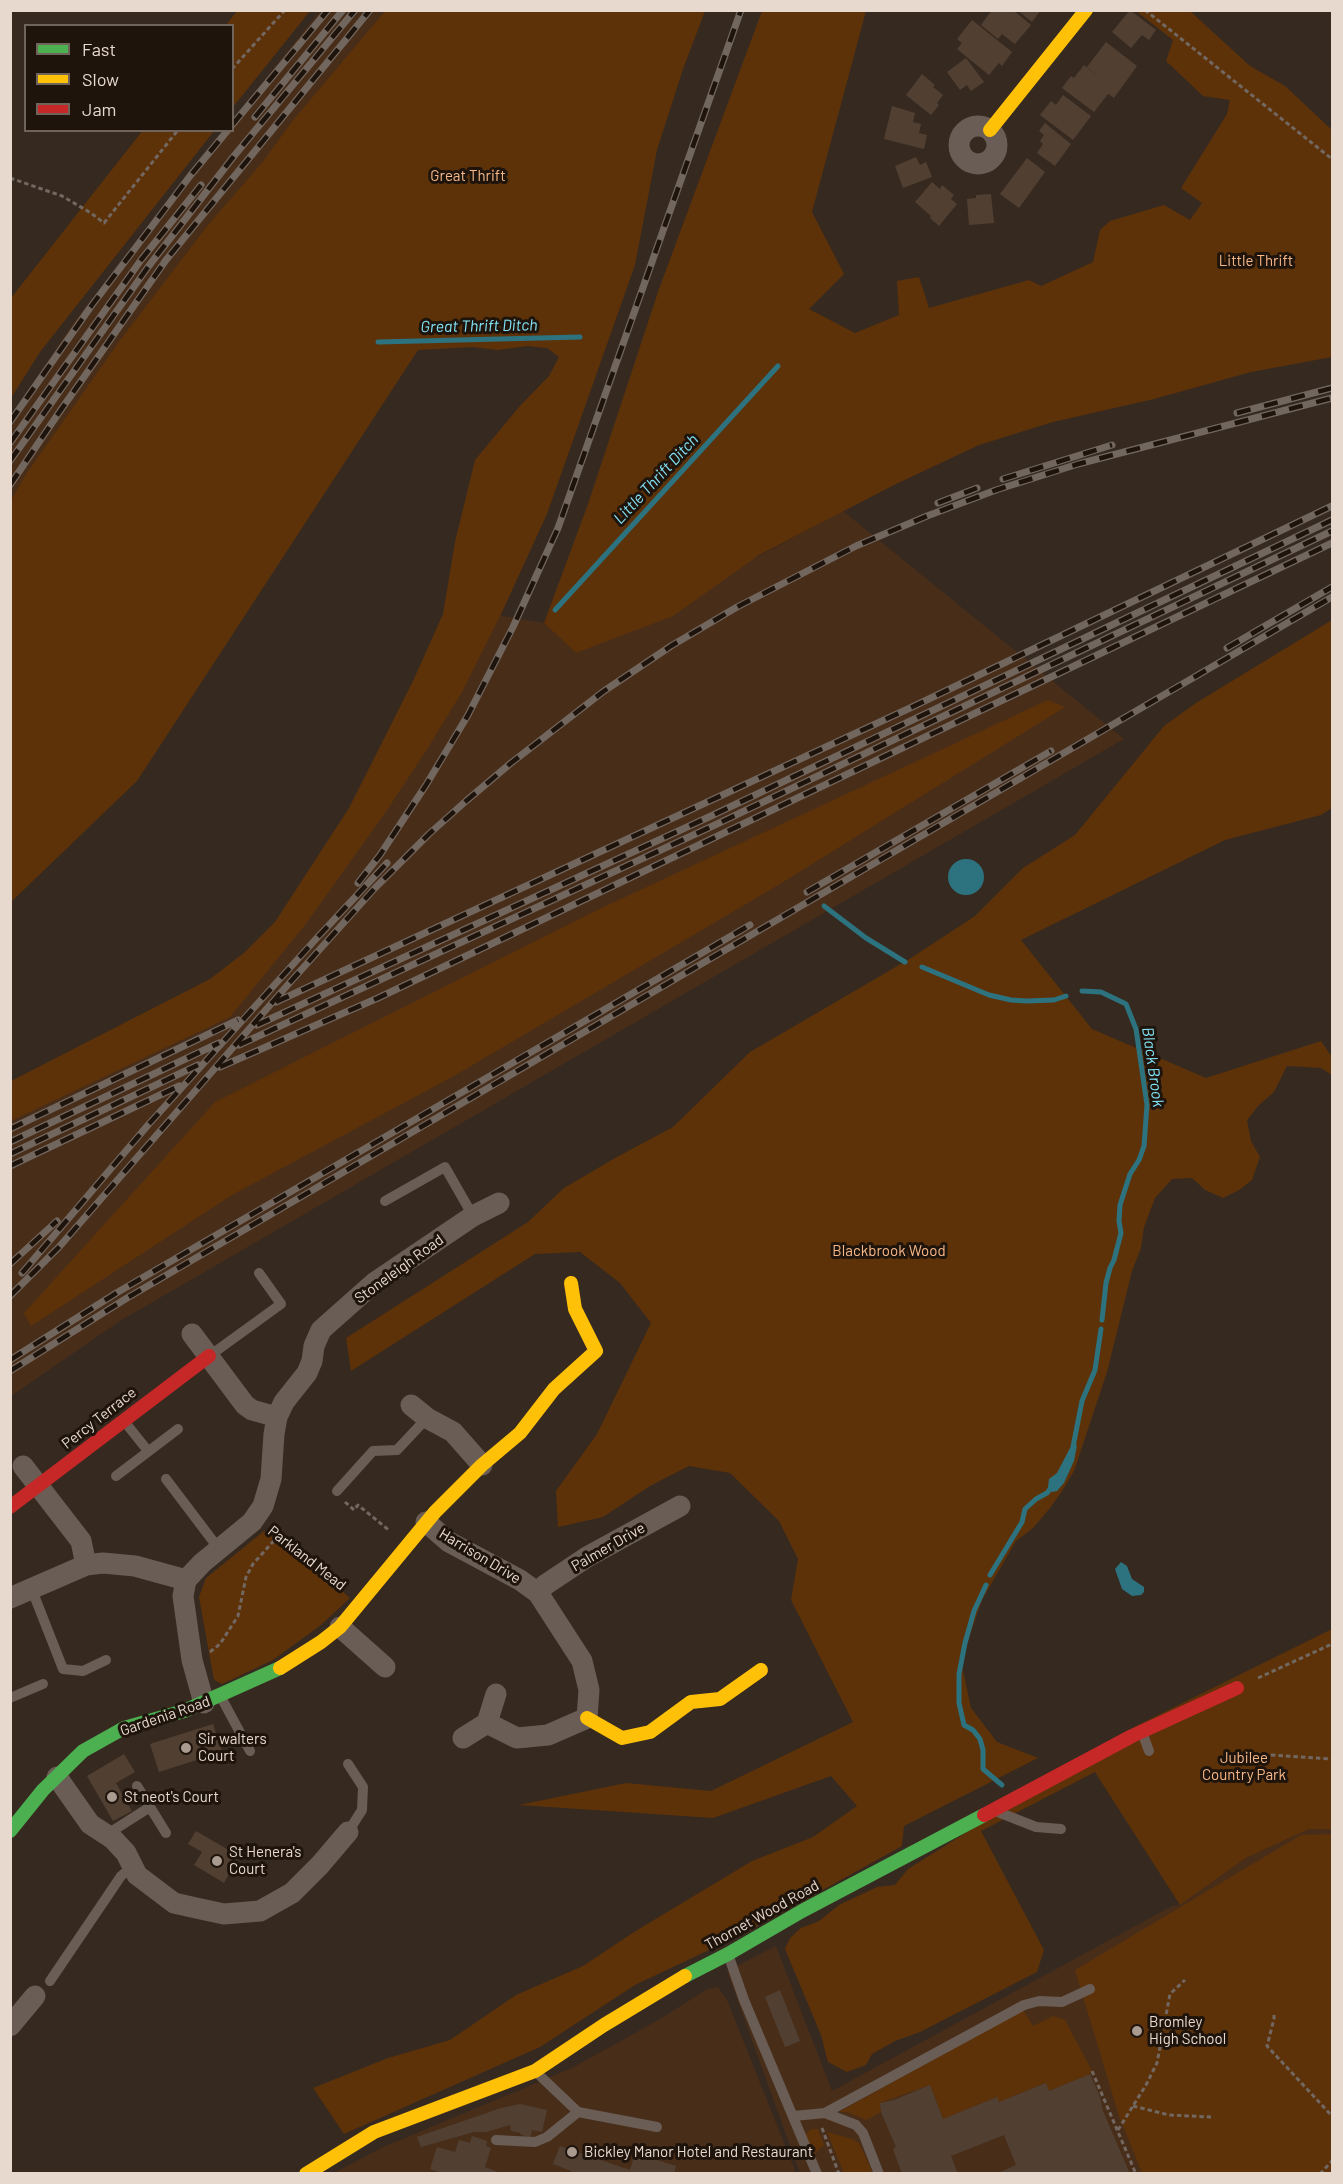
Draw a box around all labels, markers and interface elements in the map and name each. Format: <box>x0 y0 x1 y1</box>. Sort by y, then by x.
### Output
legend <box>24 24 234 132</box>
text: Fast <box>82 38 116 60</box>
text: Slow <box>82 68 119 90</box>
text: Jam <box>82 98 116 120</box>
park label: Great Thrift <box>430 167 506 185</box>
park label: Little Thrift <box>1219 252 1293 270</box>
water label: Great Thrift Ditch <box>420 315 538 337</box>
water label: Little Thrift Ditch <box>610 430 702 528</box>
water label: Black Brook <box>1138 1026 1168 1108</box>
street label: Stoneleigh Road <box>351 1231 447 1307</box>
park label: Blackbrook Wood <box>832 1242 946 1260</box>
street label: Percy Terrace <box>58 1383 140 1453</box>
street label: Palmer Drive <box>568 1519 648 1575</box>
street label: Parkland Mead <box>264 1522 350 1594</box>
street label: Harrison Drive <box>436 1525 524 1587</box>
street label: Gardenia Road <box>118 1692 212 1740</box>
place label: Sir walters Court <box>198 1730 267 1765</box>
marker: Sir walters Court <box>179 1741 193 1755</box>
park label: Jubilee Country Park <box>1202 1749 1286 1784</box>
place label: St neot's Court <box>124 1788 219 1806</box>
marker: St neot's Court <box>105 1790 119 1804</box>
place label: St Henera's Court <box>229 1843 301 1878</box>
marker: St Henera's Court <box>210 1854 224 1868</box>
street label: Thornet Wood Road <box>702 1876 822 1954</box>
place label: Bromley High School <box>1149 2013 1226 2048</box>
marker: Bromley High School <box>1130 2024 1144 2038</box>
place label: Bickley Manor Hotel and Restaurant <box>584 2143 813 2161</box>
marker: Bickley Manor Hotel and Restaurant <box>565 2145 579 2159</box>

